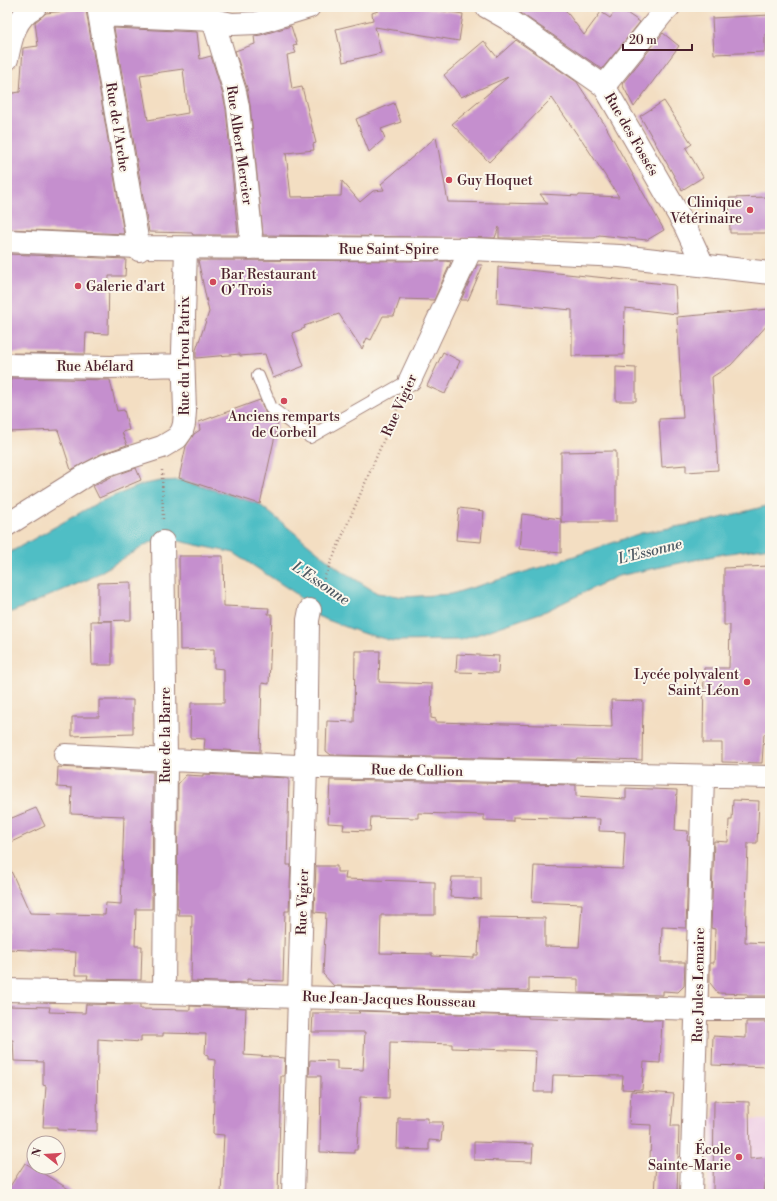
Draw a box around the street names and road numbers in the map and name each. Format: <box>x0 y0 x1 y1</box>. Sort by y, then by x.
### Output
street label: Rue de l'Arche <box>101 81 133 173</box>
street label: Rue Albert Mercier <box>222 84 256 206</box>
street label: Rue des Fossés <box>600 90 662 179</box>
street label: Rue Saint-Spire <box>339 241 439 259</box>
street label: Rue du Trou Patrix <box>176 295 194 416</box>
street label: Rue Abélard <box>56 358 134 376</box>
street label: Rue Vigier <box>378 371 422 439</box>
street label: Rue de la Barre <box>157 687 175 783</box>
street label: Rue de Cullion <box>371 761 464 781</box>
street label: Rue Vigier <box>293 869 313 936</box>
street label: Rue Jules Lemaire <box>689 927 709 1043</box>
street label: Rue Jean-Jacques Rousseau <box>302 988 476 1012</box>

